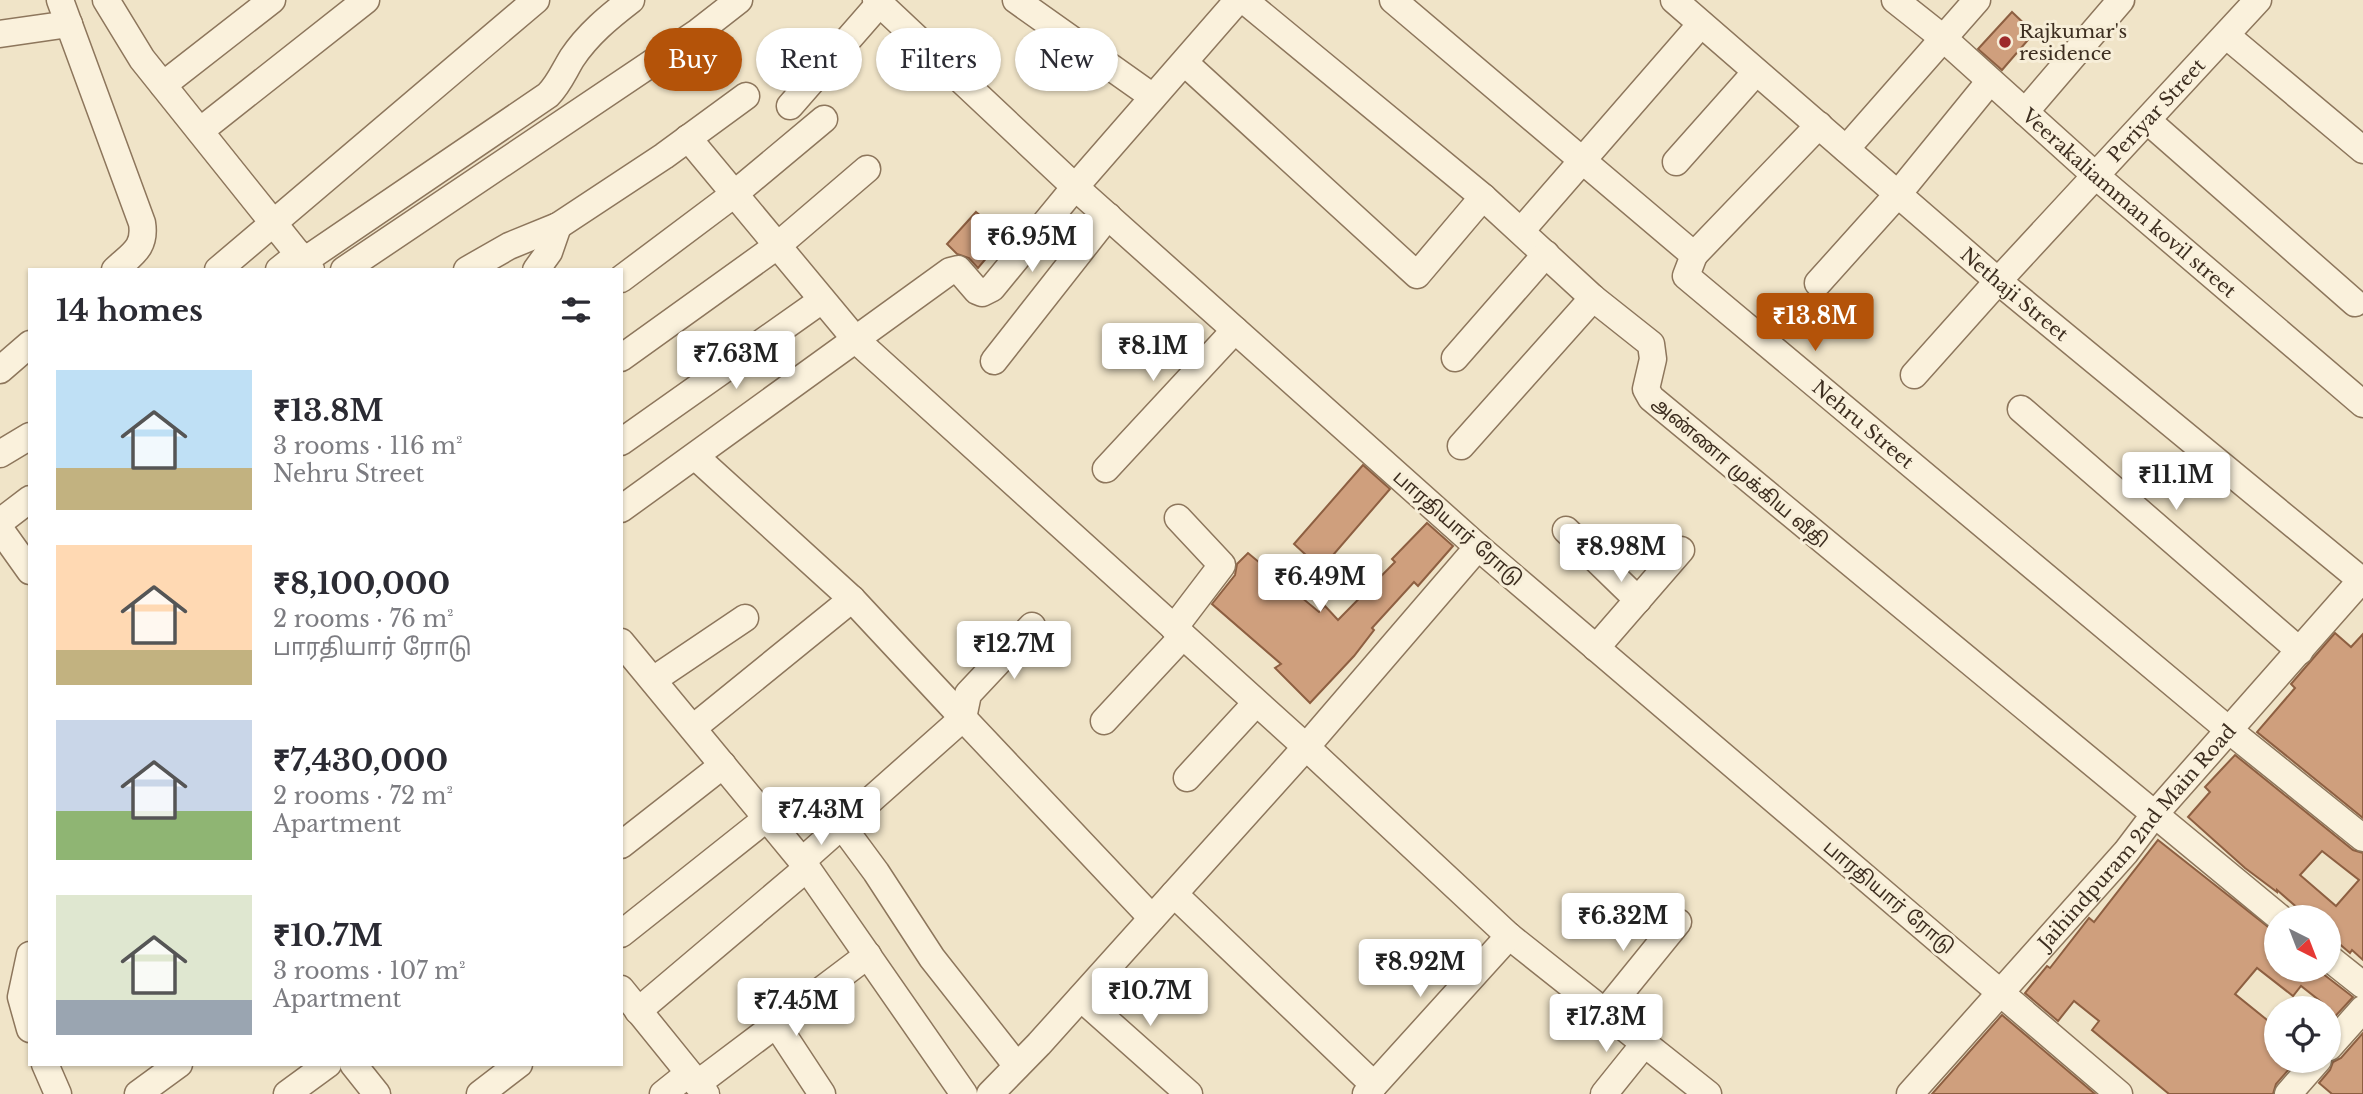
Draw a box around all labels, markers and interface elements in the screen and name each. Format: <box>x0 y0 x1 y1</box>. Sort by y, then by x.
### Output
place label: Rajkumar's residence <box>2019 20 2127 65</box>
chip: Buy <box>644 28 742 91</box>
chip: Rent <box>756 28 862 91</box>
chip: Filters <box>876 28 1001 91</box>
chip: New <box>1015 28 1118 91</box>
marker: Rajkumar's residence <box>1997 34 2013 50</box>
street label: Periyar Street <box>2103 53 2210 166</box>
street label: Veerakaliamman kovil street <box>2017 103 2242 303</box>
pin: ₹6.95M <box>975 215 1089 274</box>
text: ₹6.95M <box>987 223 1077 251</box>
street label: Nethaji Street <box>1956 243 2074 346</box>
icon: filters <box>557 291 595 329</box>
text: 14 homes <box>56 292 203 329</box>
pin: ₹13.8M <box>1758 294 1872 353</box>
text: ₹13.8M <box>1773 302 1857 330</box>
pin: ₹8.1M <box>1104 324 1202 383</box>
pin: ₹7.63M <box>679 332 793 391</box>
text: ₹8.1M <box>1118 332 1188 360</box>
text: ₹7.63M <box>693 340 779 368</box>
street label: Nehru Street <box>1808 375 1919 474</box>
text: ₹13.8M <box>273 392 384 429</box>
street label: அண்ணா முக்கிய வீதி <box>1647 392 1833 553</box>
icon: home <box>112 398 196 482</box>
text: 3 rooms · 116 m² <box>273 432 463 460</box>
pin: ₹11.1M <box>2119 452 2233 512</box>
text: Nehru Street <box>273 460 424 488</box>
text: ₹11.1M <box>2138 461 2214 489</box>
street label: பாரதியார் ரோடு <box>1388 466 1527 591</box>
pin: ₹8.98M <box>1564 524 1678 584</box>
text: ₹8.98M <box>1576 533 1666 561</box>
pin: ₹6.49M <box>1263 554 1377 614</box>
text: ₹6.49M <box>1274 563 1366 591</box>
text: ₹8,100,000 <box>273 565 450 602</box>
icon: home <box>112 573 196 657</box>
text: 2 rooms · 76 m² <box>273 605 454 633</box>
pin: ₹12.7M <box>957 622 1071 681</box>
text: ₹12.7M <box>973 630 1055 658</box>
text: பாரதியார் ரோடு <box>273 633 472 661</box>
street label: Jaihindpuram 2nd Main Road <box>2031 719 2240 956</box>
text: ₹7,430,000 <box>273 742 448 779</box>
icon: home <box>112 748 196 832</box>
text: 2 rooms · 72 m² <box>273 782 453 810</box>
pin: ₹7.43M <box>764 788 878 847</box>
text: ₹7.43M <box>778 796 864 824</box>
text: Apartment <box>273 810 401 838</box>
street label: பாரதியார் ரோடு <box>1818 835 1959 959</box>
pin: ₹6.32M <box>1566 894 1680 953</box>
text: ₹6.32M <box>1578 902 1668 930</box>
north arrow <box>2264 905 2342 982</box>
map controls <box>2264 905 2341 1073</box>
text: ₹10.7M <box>273 917 383 954</box>
icon: home <box>112 923 196 1007</box>
pin: ₹8.92M <box>1363 940 1477 999</box>
text: ₹8.92M <box>1375 948 1465 976</box>
text: 3 rooms · 107 m² <box>273 957 466 985</box>
pin: ₹10.7M <box>1093 968 1207 1028</box>
text: ₹10.7M <box>1108 977 1192 1005</box>
pin: ₹7.45M <box>739 978 853 1038</box>
text: Apartment <box>273 985 401 1013</box>
text: ₹7.45M <box>754 987 839 1015</box>
pin: ₹17.3M <box>1549 995 1663 1054</box>
button: locate <box>2264 996 2341 1073</box>
text: ₹17.3M <box>1566 1003 1646 1031</box>

